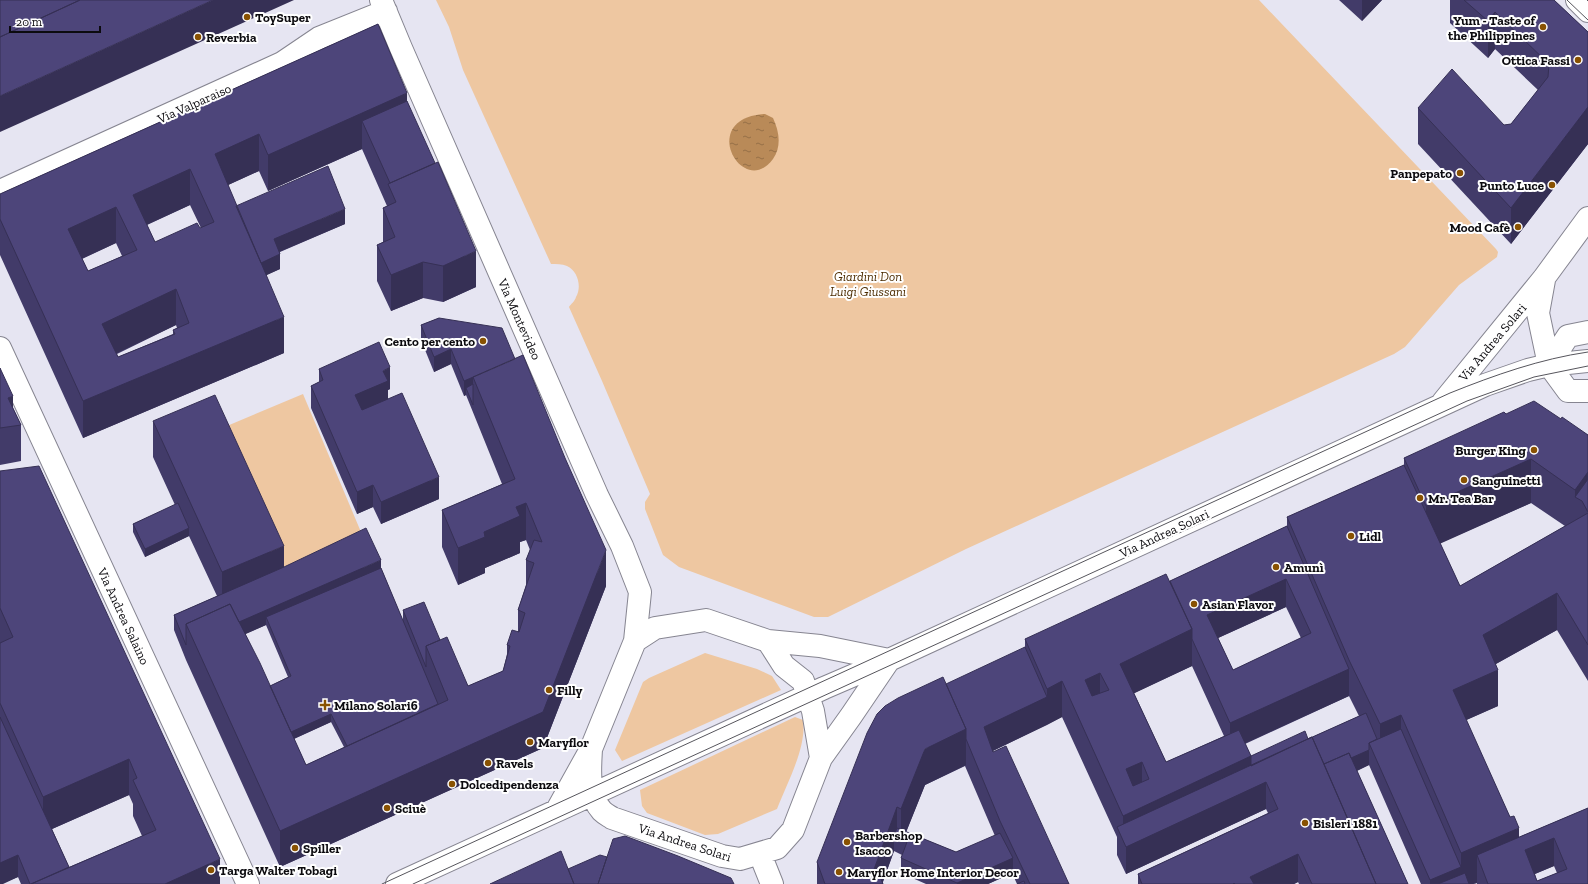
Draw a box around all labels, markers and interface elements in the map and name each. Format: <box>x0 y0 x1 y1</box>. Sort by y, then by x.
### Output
scale bar <box>10 8 100 34</box>
place label: ToySuper <box>255 10 311 25</box>
marker: ToySuper <box>242 12 252 22</box>
place label: Yum - Taste of the Philippines <box>1448 13 1537 43</box>
text: 20 m <box>16 15 43 29</box>
marker: Yum - Taste of the Philippines <box>1538 22 1548 32</box>
place label: Reverbia <box>206 30 257 45</box>
marker: Reverbia <box>193 32 203 42</box>
place label: Ottica Fassi <box>1502 53 1570 68</box>
marker: Ottica Fassi <box>1573 55 1583 65</box>
street label: Via Valparaiso <box>154 80 234 127</box>
place label: Panpepato <box>1390 166 1452 181</box>
marker: Panpepato <box>1455 168 1465 178</box>
place label: Punto Luce <box>1479 178 1545 193</box>
marker: Punto Luce <box>1547 180 1557 190</box>
place label: Mood Cafè <box>1449 220 1511 235</box>
marker: Mood Cafè <box>1513 222 1523 232</box>
park label: Giardini Don Luigi Giussani <box>830 269 906 299</box>
street label: Via Montevideo <box>495 275 544 362</box>
street label: Via Andrea Solari <box>1455 300 1529 385</box>
place label: Cento per cento <box>384 334 475 349</box>
marker: Cento per cento <box>478 336 488 346</box>
place label: Burger King <box>1455 443 1527 458</box>
marker: Burger King <box>1529 445 1539 455</box>
place label: Sanguinetti <box>1472 473 1541 488</box>
marker: Sanguinetti <box>1459 475 1469 485</box>
place label: Mr. Tea Bar <box>1428 491 1494 506</box>
marker: Mr. Tea Bar <box>1415 493 1425 503</box>
street label: Via Andrea Solari <box>1116 506 1212 561</box>
place label: Lidl <box>1359 529 1382 544</box>
marker: Lidl <box>1346 531 1356 541</box>
place label: Amunì <box>1284 560 1324 575</box>
marker: Amunì <box>1271 562 1281 572</box>
street label: Via Andrea Salaino <box>94 564 153 667</box>
place label: Asian Flavor <box>1202 597 1274 612</box>
marker: Asian Flavor <box>1189 599 1199 609</box>
place label: Filly <box>557 683 582 698</box>
marker: Filly <box>544 685 554 695</box>
place label: Milano Solari6 <box>334 698 418 713</box>
marker: Milano Solari6 <box>319 699 331 711</box>
place label: Maryflor <box>538 735 589 750</box>
marker: Maryflor <box>525 737 535 747</box>
place label: Ravels <box>496 756 533 771</box>
marker: Ravels <box>483 758 493 768</box>
place label: Dolcedipendenza <box>460 777 559 792</box>
marker: Dolcedipendenza <box>447 779 457 789</box>
place label: Sciuè <box>395 801 427 816</box>
marker: Sciuè <box>382 803 392 813</box>
place label: Bisleri 1881 <box>1313 816 1378 831</box>
marker: Bisleri 1881 <box>1300 818 1310 828</box>
street label: Via Andrea Solari <box>636 820 734 865</box>
place label: Barbershop Isacco <box>855 828 923 858</box>
marker: Barbershop Isacco <box>842 837 852 847</box>
place label: Spiller <box>303 841 341 856</box>
marker: Spiller <box>290 843 300 853</box>
place label: Targa Walter Tobagi <box>219 863 337 878</box>
marker: Targa Walter Tobagi <box>206 865 216 875</box>
place label: Maryflor Home Interior Decor <box>847 865 1019 880</box>
marker: Maryflor Home Interior Decor <box>834 867 844 877</box>

